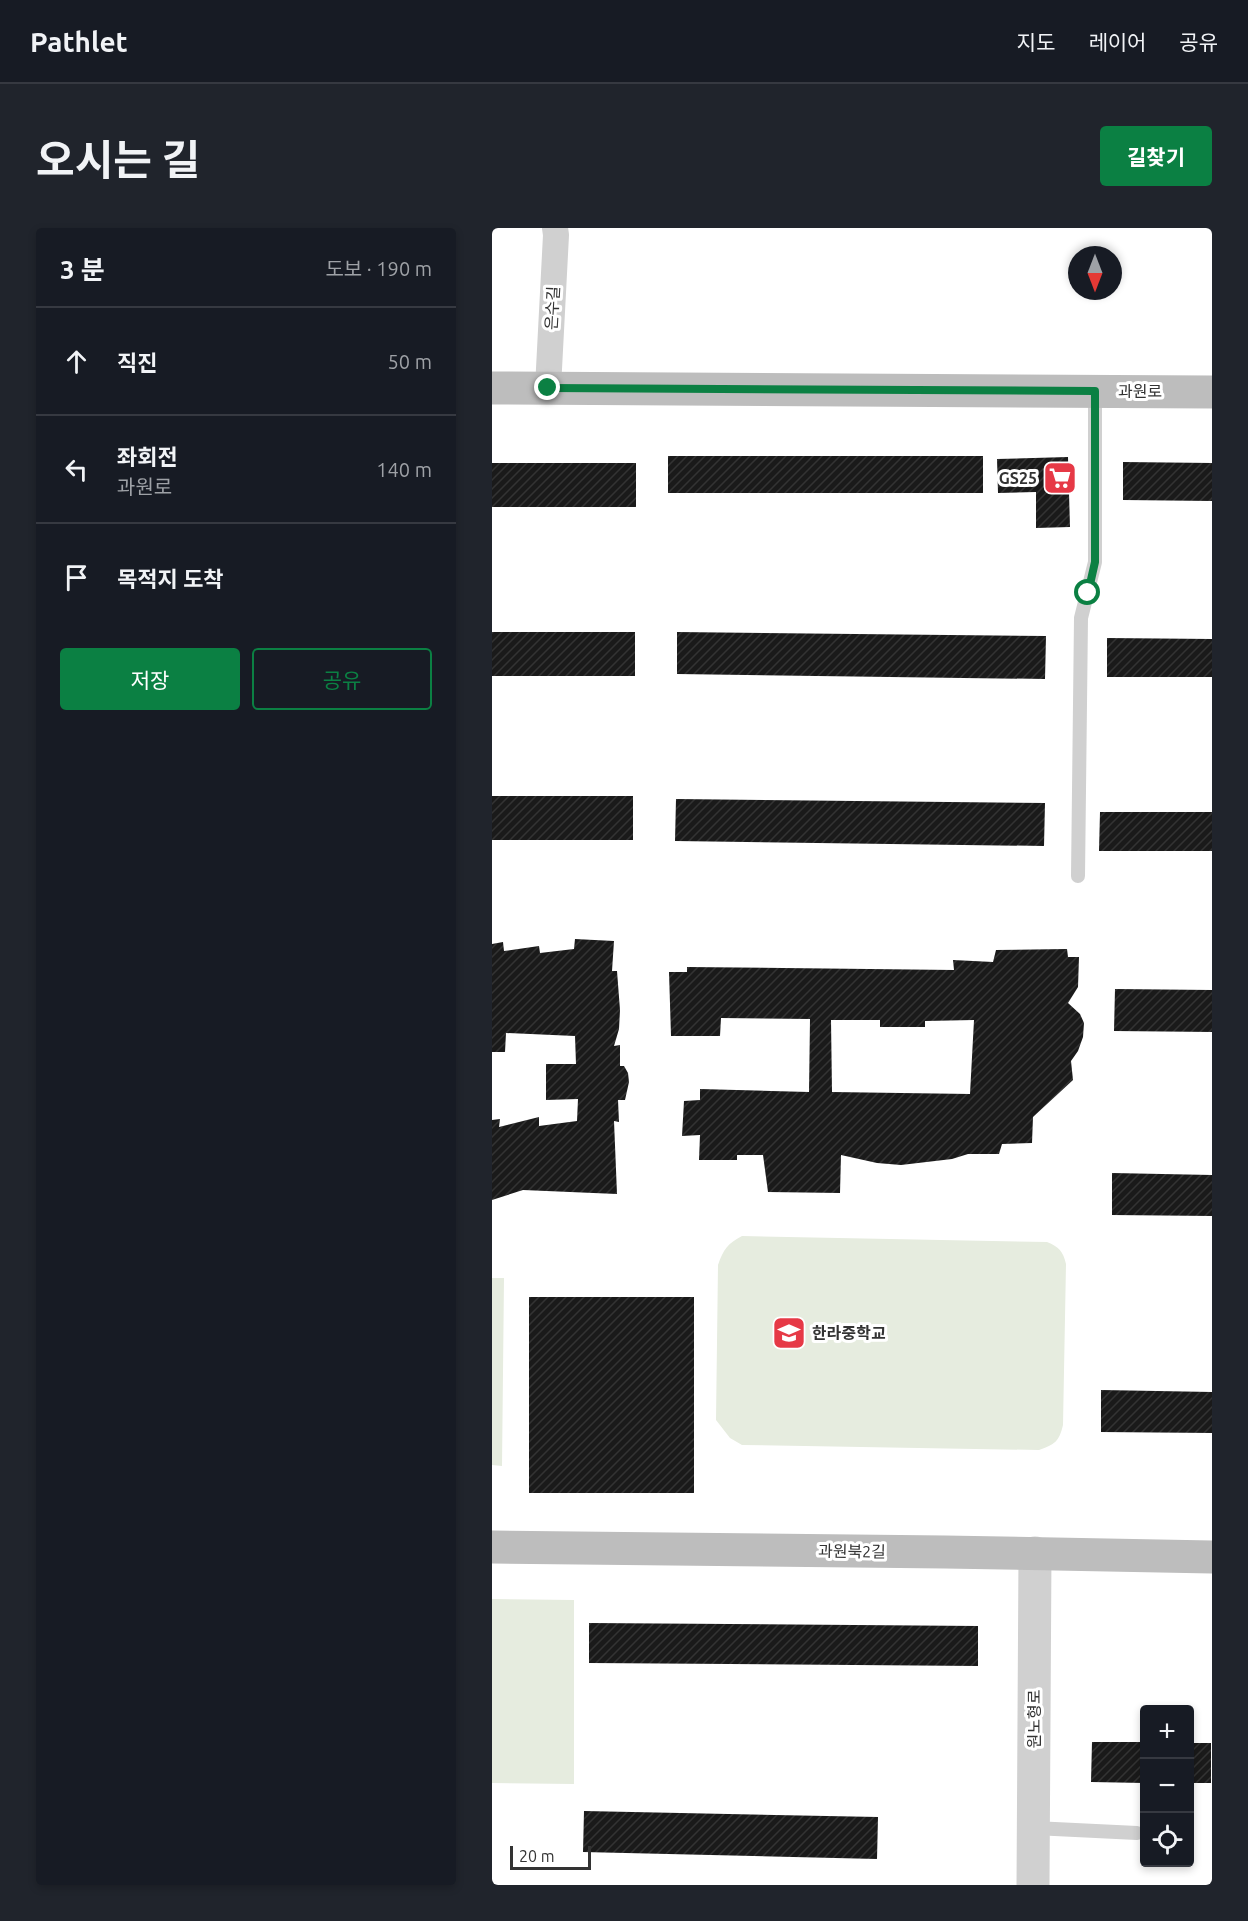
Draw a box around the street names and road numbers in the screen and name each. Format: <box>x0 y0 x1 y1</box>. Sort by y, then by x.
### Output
street label: 은수길 <box>542 285 562 331</box>
street label: 과원로 <box>1118 382 1162 400</box>
street label: 과원북2길 <box>818 1541 886 1561</box>
street label: 원노형로 <box>1025 1689 1043 1748</box>

